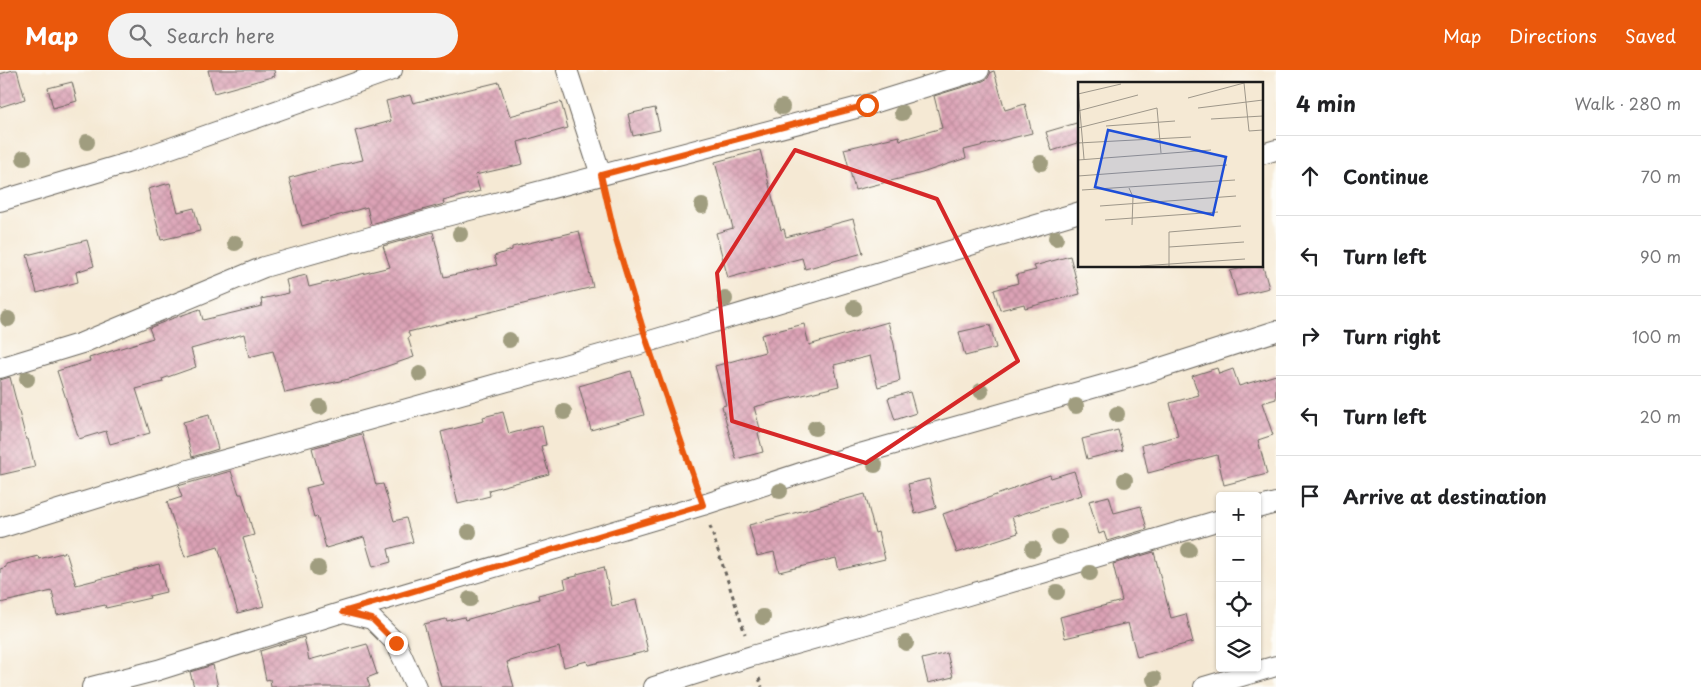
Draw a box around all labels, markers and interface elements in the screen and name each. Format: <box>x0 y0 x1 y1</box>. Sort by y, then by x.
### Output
search box <box>108 13 458 58</box>
text: Map <box>25 17 78 53</box>
icon: search <box>126 21 154 49</box>
text: Search here <box>166 21 275 49</box>
text: Map <box>1443 22 1481 49</box>
text: Directions <box>1509 22 1597 49</box>
text: Saved <box>1625 22 1676 49</box>
inset map <box>1078 82 1264 268</box>
text: 4 min <box>1296 87 1356 119</box>
text: Walk · 280 m <box>1574 91 1681 115</box>
route start <box>856 94 879 117</box>
icon: ahead <box>1296 162 1324 190</box>
text: Continue <box>1343 162 1429 190</box>
text: 70 m <box>1641 164 1681 188</box>
icon: left <box>1296 242 1324 270</box>
text: Turn left <box>1343 242 1427 270</box>
text: 90 m <box>1640 244 1681 268</box>
icon: right <box>1296 322 1324 350</box>
text: Turn right <box>1343 322 1441 350</box>
text: 100 m <box>1632 324 1681 348</box>
icon: left <box>1296 402 1324 430</box>
text: Turn left <box>1343 402 1427 430</box>
text: 20 m <box>1640 404 1681 428</box>
icon: arrive <box>1296 482 1324 510</box>
text: Arrive at destination <box>1343 482 1547 510</box>
map controls <box>1216 492 1261 672</box>
button: + <box>1216 492 1261 537</box>
button: − <box>1216 537 1261 582</box>
button: locate <box>1216 582 1261 627</box>
button: layers <box>1216 627 1261 672</box>
route end <box>385 632 408 655</box>

